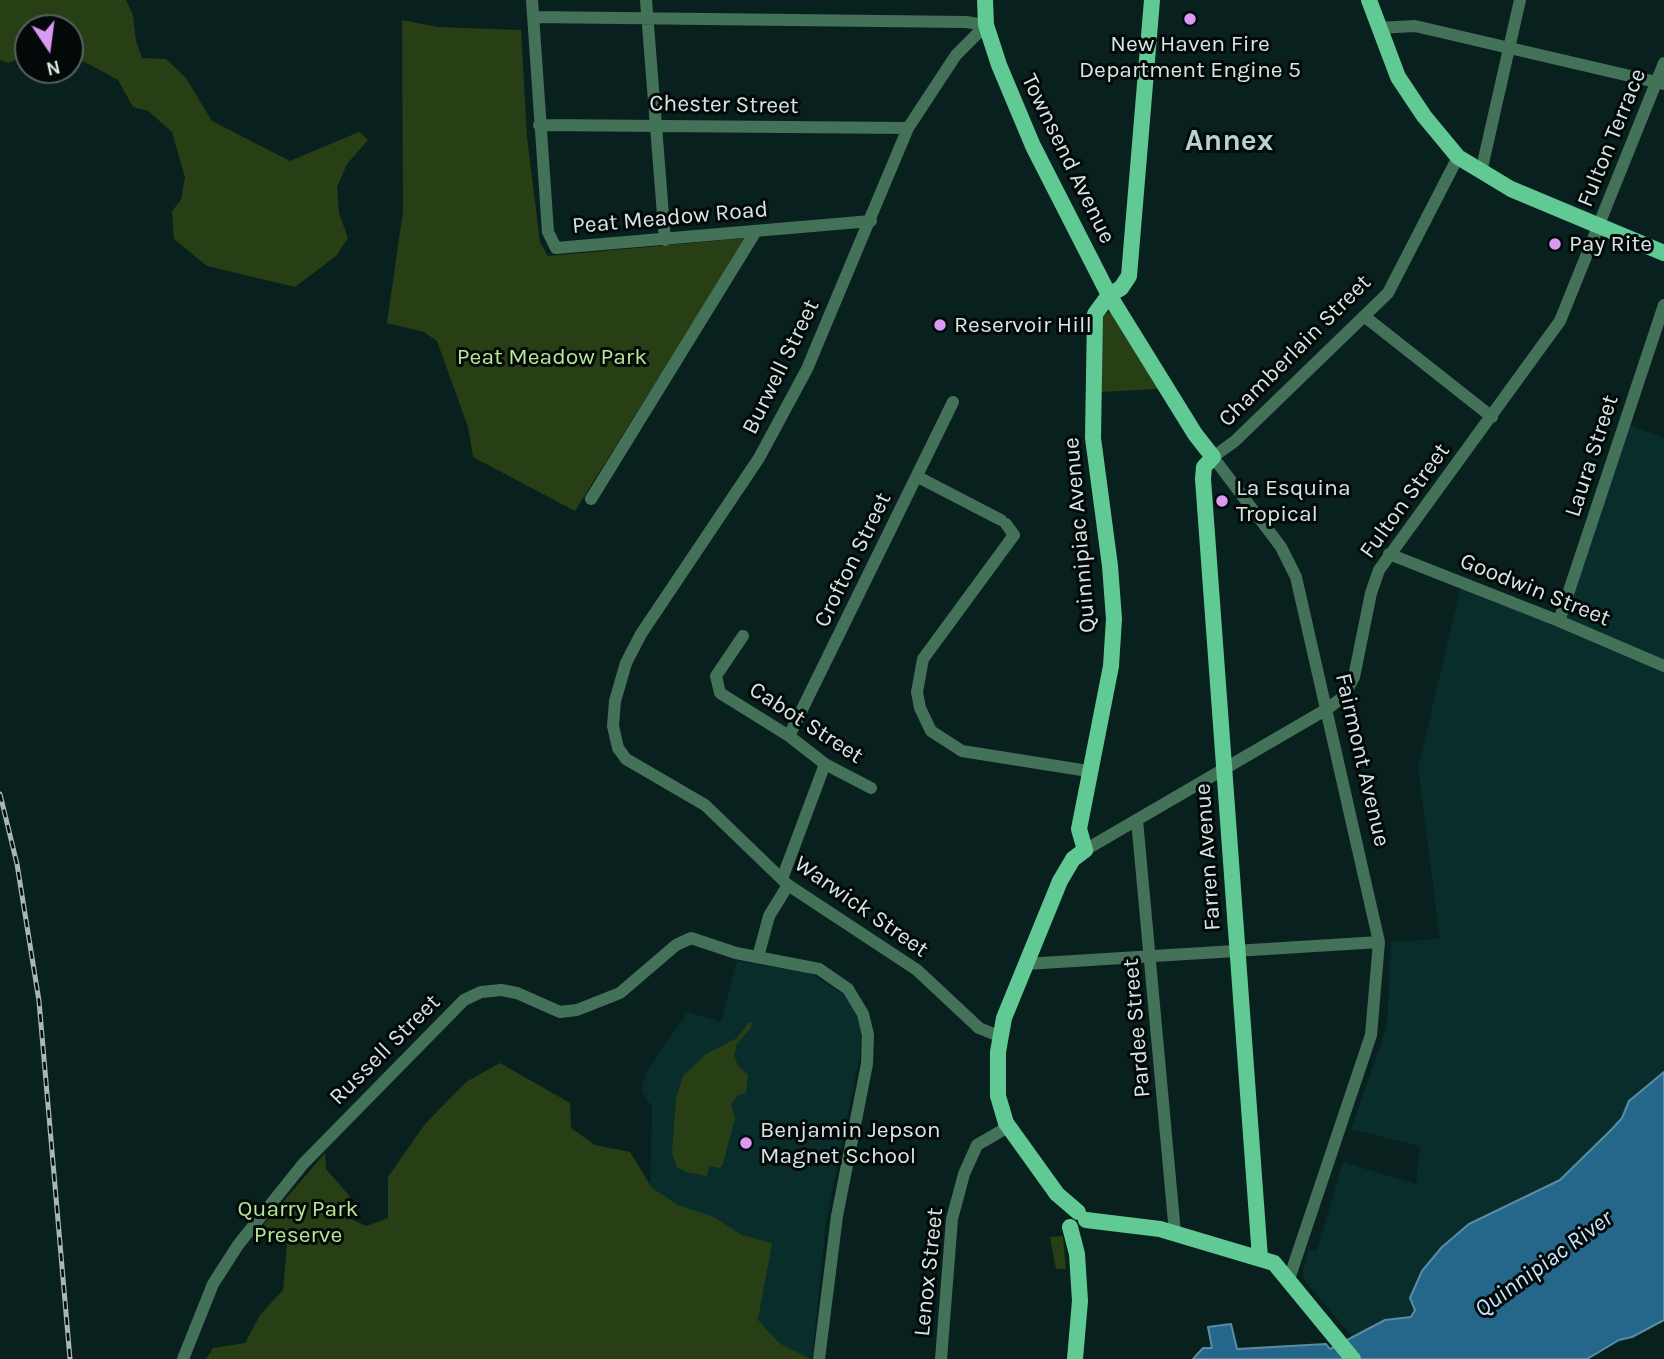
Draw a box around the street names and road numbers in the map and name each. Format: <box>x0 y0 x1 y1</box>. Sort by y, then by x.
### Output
street label: Fulton Terrace <box>1572 65 1652 211</box>
street label: Townsend Avenue <box>1015 70 1121 248</box>
street label: Chester Street <box>649 90 799 120</box>
street label: Peat Meadow Road <box>571 196 769 240</box>
street label: Chamberlain Street <box>1213 269 1377 433</box>
street label: Burwell Street <box>736 295 826 439</box>
street label: Laura Street <box>1559 391 1625 521</box>
street label: Quinnipiac Avenue <box>1058 436 1102 634</box>
street label: Fulton Street <box>1354 438 1456 564</box>
street label: Crofton Street <box>808 488 898 632</box>
street label: Goodwin Street <box>1456 547 1614 633</box>
street label: Fairmont Avenue <box>1329 671 1395 849</box>
street label: Cabot Street <box>744 676 868 770</box>
street label: Farren Avenue <box>1189 782 1227 932</box>
street label: Warwick Street <box>788 850 934 964</box>
street label: Pardee Street <box>1117 957 1157 1099</box>
street label: Russell Street <box>324 989 446 1111</box>
street label: Lenox Street <box>909 1206 949 1338</box>

